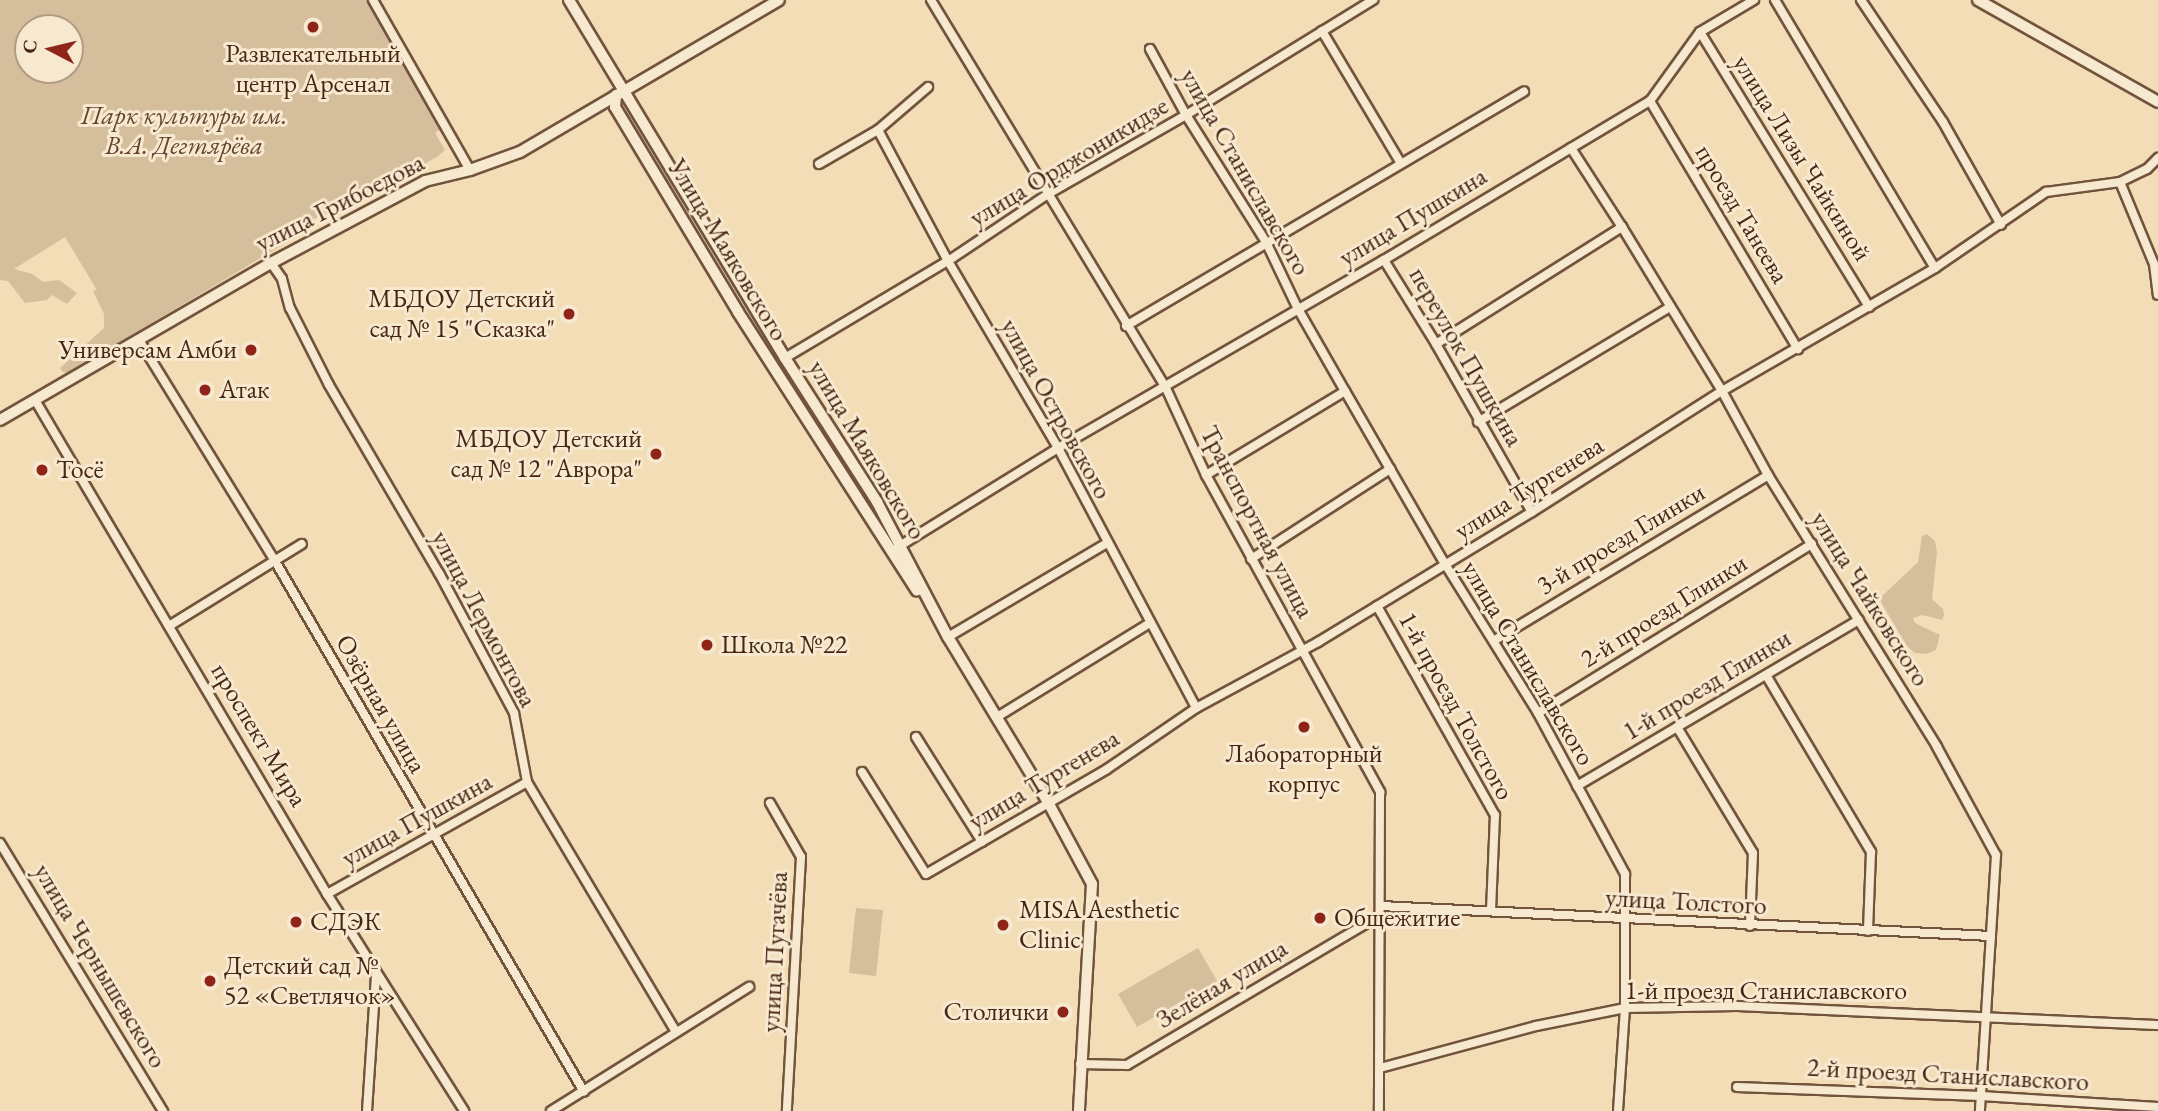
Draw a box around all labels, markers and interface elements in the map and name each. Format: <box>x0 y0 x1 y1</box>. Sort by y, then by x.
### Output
north arrow <box>14 14 84 84</box>
marker: Развлекательный центр Арсенал <box>305 19 321 35</box>
text: С <box>16 38 43 55</box>
place label: Развлекательный центр Арсенал <box>225 38 401 100</box>
street label: улица Лизы Чайкиной <box>1726 49 1878 267</box>
street label: улица Станиславского <box>1173 63 1317 281</box>
street label: улица Орджоникидзе <box>964 90 1174 234</box>
park label: Парк культуры им. В.А. Дегтярёва <box>81 100 287 162</box>
street label: проезд Танеева <box>1688 139 1796 289</box>
street label: улица Грибоедова <box>250 147 430 259</box>
street label: Улица Маяковского <box>661 153 795 347</box>
street label: улица Пушкина <box>1333 161 1493 273</box>
street label: переулок Пушкина <box>1402 262 1530 452</box>
place label: МБДОУ Детский сад № 15 "Сказка" <box>368 283 555 344</box>
marker: МБДОУ Детский сад № 15 "Сказка" <box>561 306 577 322</box>
street label: улица Островского <box>994 313 1118 505</box>
place label: Универсам Амби <box>59 334 237 366</box>
marker: Универсам Амби <box>243 342 259 358</box>
street label: улица Маяковского <box>801 355 933 545</box>
place label: Атак <box>219 374 270 406</box>
marker: Атак <box>197 382 213 398</box>
street label: Транспортная улица <box>1193 420 1321 624</box>
place label: МБДОУ Детский сад № 12 "Аврора" <box>451 423 642 485</box>
street label: улица Тургенева <box>1449 430 1609 546</box>
marker: МБДОУ Детский сад № 12 "Аврора" <box>648 446 664 462</box>
place label: Тосё <box>56 454 104 486</box>
marker: Тосё <box>34 462 50 478</box>
street label: 3-й проезд Глинки <box>1531 477 1711 601</box>
street label: улица Чайковского <box>1804 506 1936 692</box>
street label: улица Лермонтова <box>424 525 544 713</box>
street label: 2-й проезд Глинки <box>1575 547 1753 675</box>
street label: улица Станиславского <box>1454 555 1602 771</box>
street label: 1-й проезд Толстого <box>1391 606 1521 806</box>
street label: 1-й проезд Глинки <box>1617 623 1797 747</box>
street label: Озёрная улица <box>329 629 433 779</box>
place label: Школа №22 <box>721 629 848 661</box>
marker: Школа №22 <box>699 637 715 653</box>
street label: проспект Мира <box>204 658 314 812</box>
marker: Лабораторный корпус <box>1296 719 1312 735</box>
street label: улица Тургенева <box>963 723 1125 837</box>
place label: Лабораторный корпус <box>1225 738 1383 800</box>
street label: улица Пушкина <box>336 766 498 874</box>
street label: улица Чернышевского <box>27 858 173 1074</box>
street label: улица Пугачёва <box>755 871 795 1033</box>
street label: улица Толстого <box>1605 882 1767 922</box>
place label: MISA Aesthetic Clinic <box>1019 894 1180 956</box>
place label: Общежитие <box>1334 902 1460 934</box>
place label: СДЭК <box>310 906 381 938</box>
marker: Общежитие <box>1312 910 1328 926</box>
marker: СДЭК <box>288 914 304 930</box>
marker: MISA Aesthetic Clinic <box>993 915 1013 935</box>
street label: Зелёная улица <box>1151 933 1293 1035</box>
place label: Детский сад № 52 «Светлячок» <box>224 950 396 1012</box>
marker: Детский сад № 52 «Светлячок» <box>202 973 218 989</box>
street label: 1-й проезд Станиславского <box>1625 975 1907 1007</box>
place label: Столички <box>944 996 1049 1028</box>
marker: Столички <box>1055 1004 1071 1020</box>
street label: 2-й проезд Станиславского <box>1806 1052 2090 1098</box>

